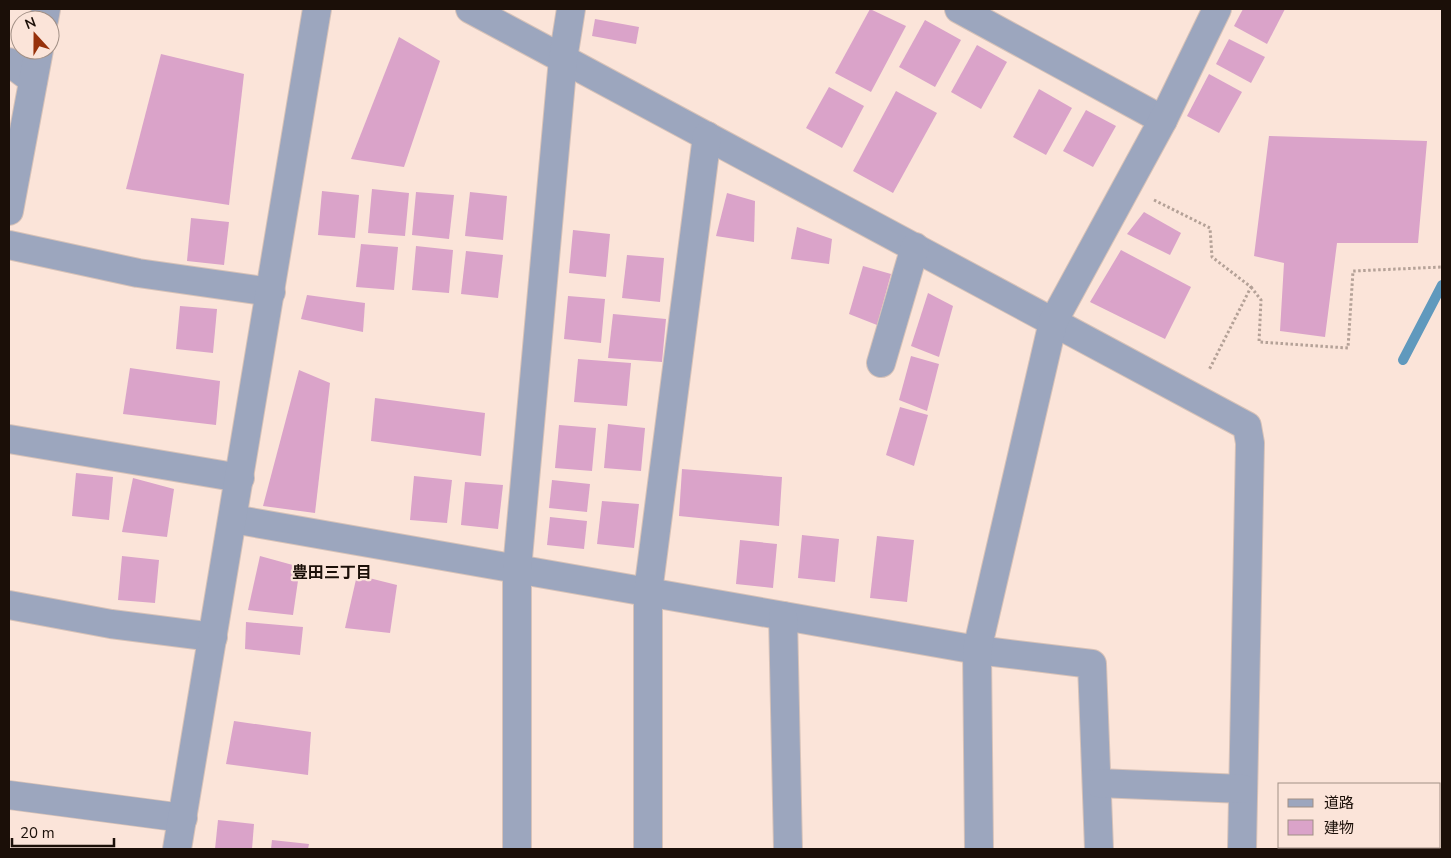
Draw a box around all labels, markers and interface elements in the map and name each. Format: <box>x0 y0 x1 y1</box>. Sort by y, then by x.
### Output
north arrow <box>10 10 60 60</box>
text: N <box>22 13 39 34</box>
district label: 豊田三丁目 <box>292 562 372 584</box>
legend <box>1278 783 1441 848</box>
text: 道路 <box>1324 793 1354 813</box>
scale bar <box>12 816 115 848</box>
text: 建物 <box>1324 818 1354 838</box>
text: 20 m <box>20 823 55 843</box>

